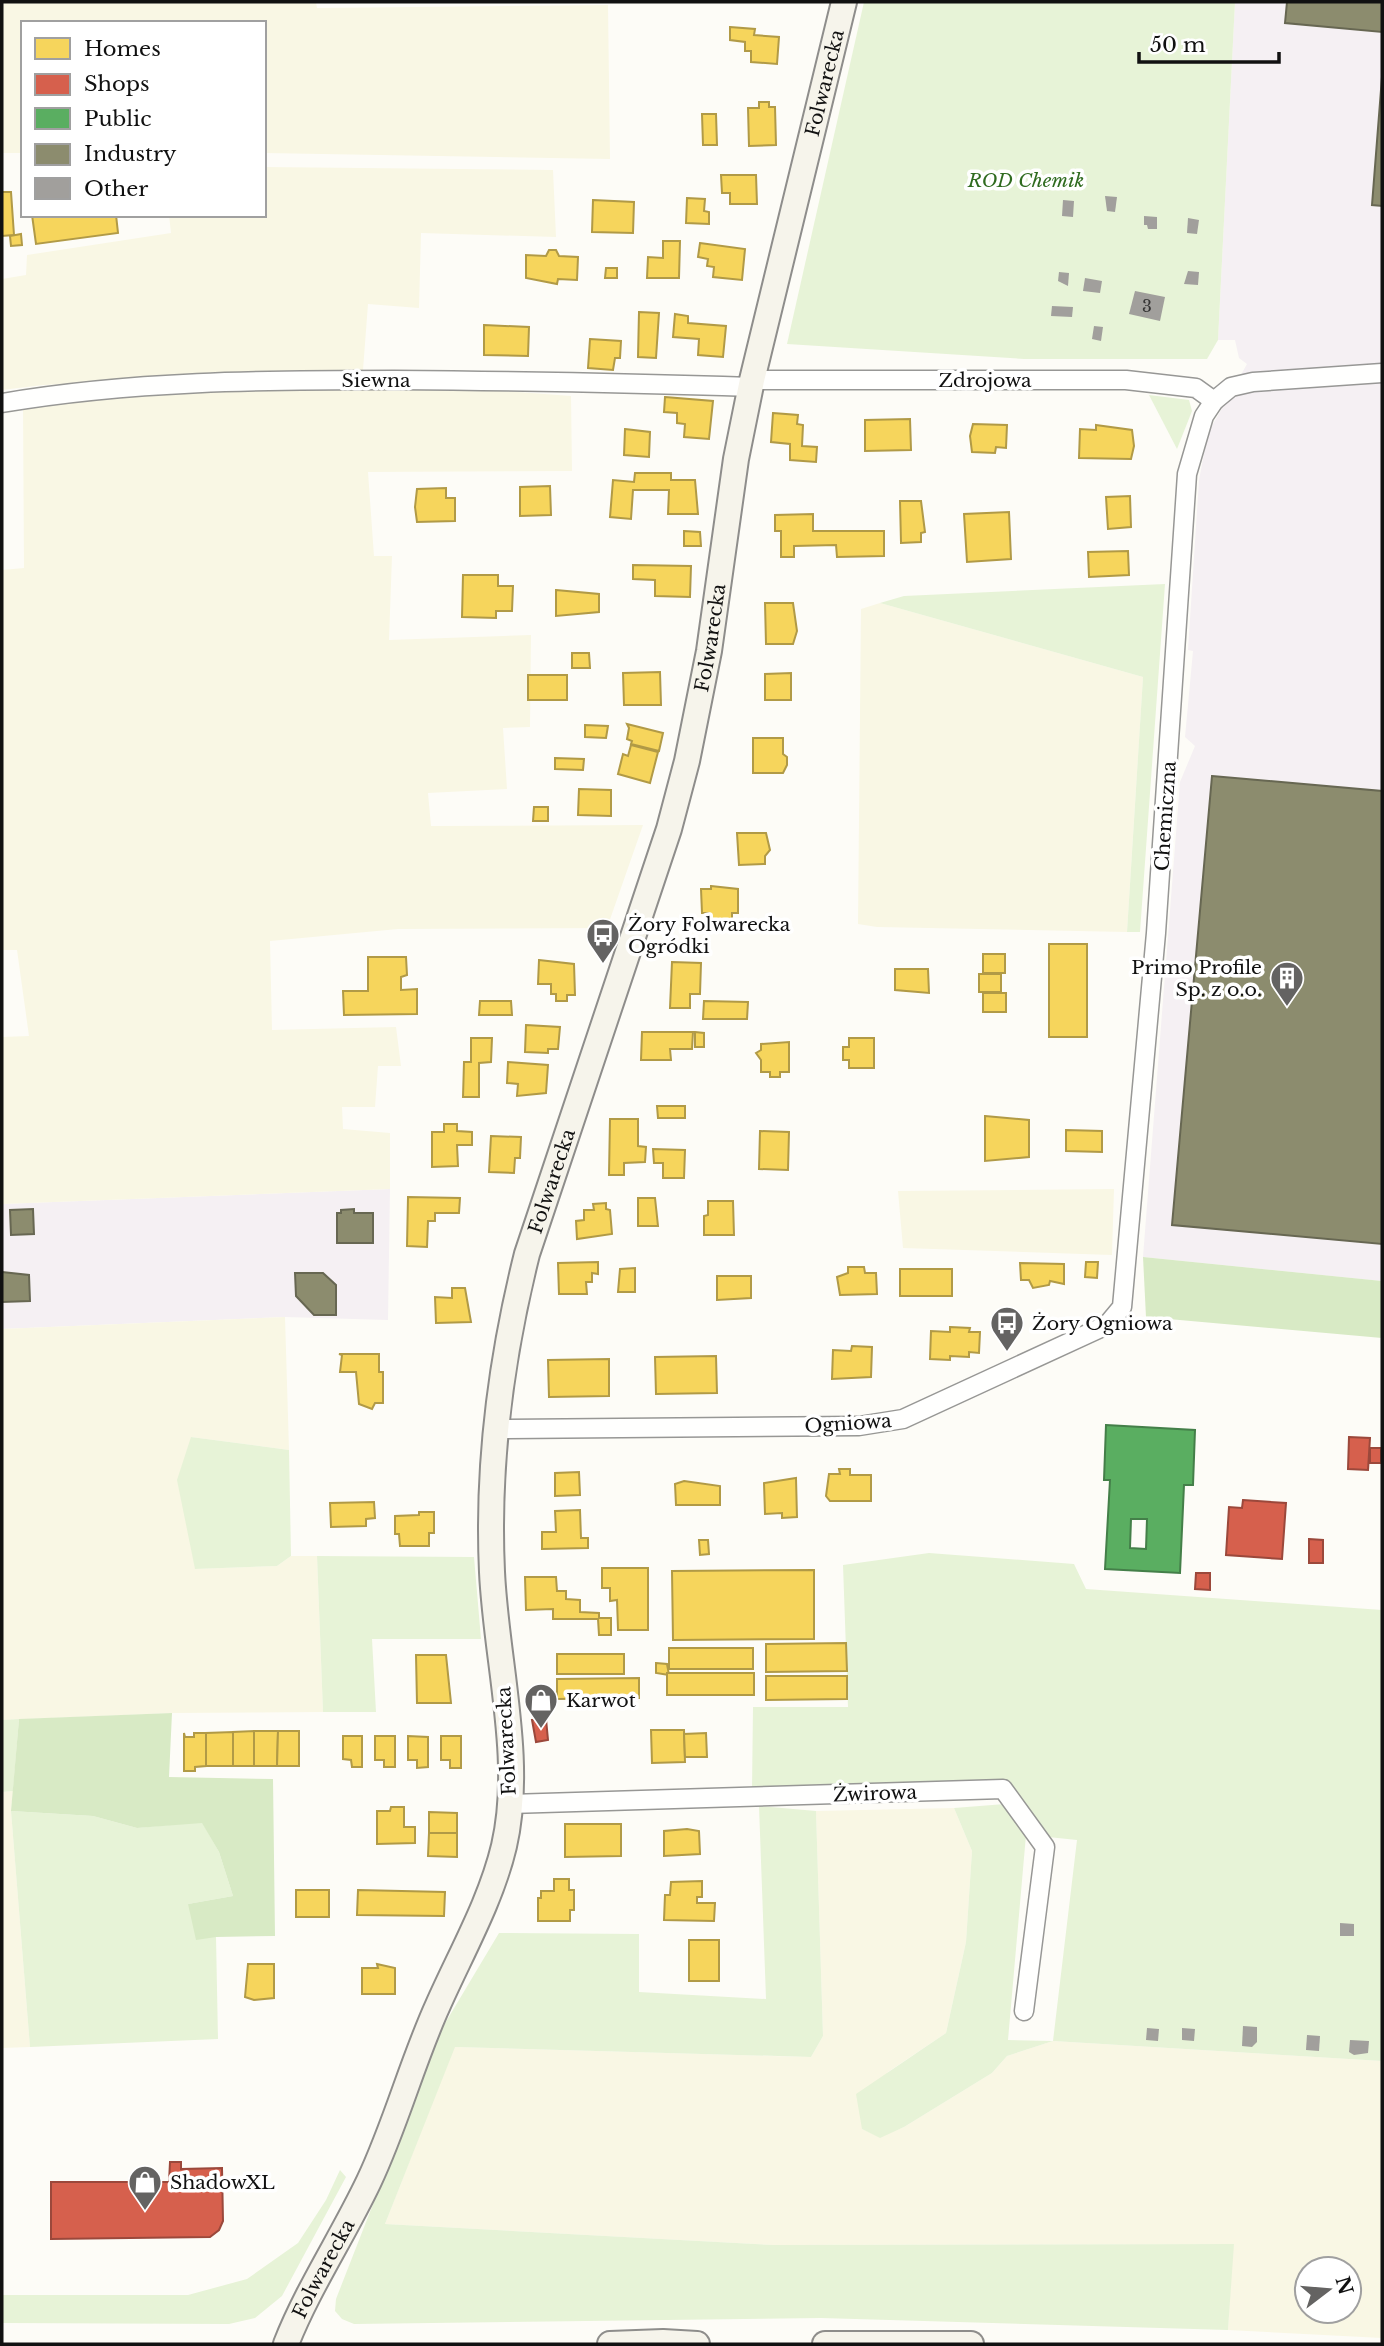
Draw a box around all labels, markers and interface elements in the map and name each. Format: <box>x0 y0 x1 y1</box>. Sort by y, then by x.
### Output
legend <box>21 21 266 217</box>
scale bar <box>1139 21 1279 65</box>
street label: Folwarecka <box>801 27 849 139</box>
text: 50 m <box>1150 32 1206 58</box>
text: Homes <box>84 36 161 62</box>
text: Shops <box>84 71 150 97</box>
text: Public <box>84 106 151 132</box>
text: Industry <box>84 141 177 167</box>
park label: ROD Chemik <box>967 169 1084 192</box>
text: Other <box>84 176 148 202</box>
house number: 3 <box>1142 296 1152 316</box>
street label: Siewna <box>341 369 411 392</box>
street label: Zdrojowa <box>938 369 1032 392</box>
street label: Folwarecka <box>690 582 730 694</box>
street label: Chemiczna <box>1150 760 1181 872</box>
place label: Żory Folwarecka Ogródki <box>628 913 791 958</box>
bus stop icon: Żory Folwarecka Ogródki <box>584 916 622 965</box>
place label: Primo Profile Sp. z o.o. <box>1131 956 1262 1001</box>
building icon: Primo Profile Sp. z o.o. <box>1268 959 1306 1008</box>
street label: Folwarecka <box>524 1125 580 1237</box>
bus stop icon: Żory Ogniowa <box>988 1304 1026 1353</box>
place label: Żory Ogniowa <box>1032 1312 1173 1335</box>
street label: Ogniowa <box>804 1409 893 1438</box>
shop icon: Karwot <box>522 1681 560 1730</box>
street label: Folwarecka <box>492 1685 521 1796</box>
place label: Karwot <box>566 1689 637 1712</box>
street label: Żwirowa <box>833 1781 918 1806</box>
shop icon: ShadowXL <box>126 2163 164 2212</box>
place label: ShadowXL <box>170 2171 275 2194</box>
street label: Folwarecka <box>288 2215 360 2322</box>
north arrow <box>1293 2255 1363 2325</box>
text: N <box>1330 2274 1357 2297</box>

